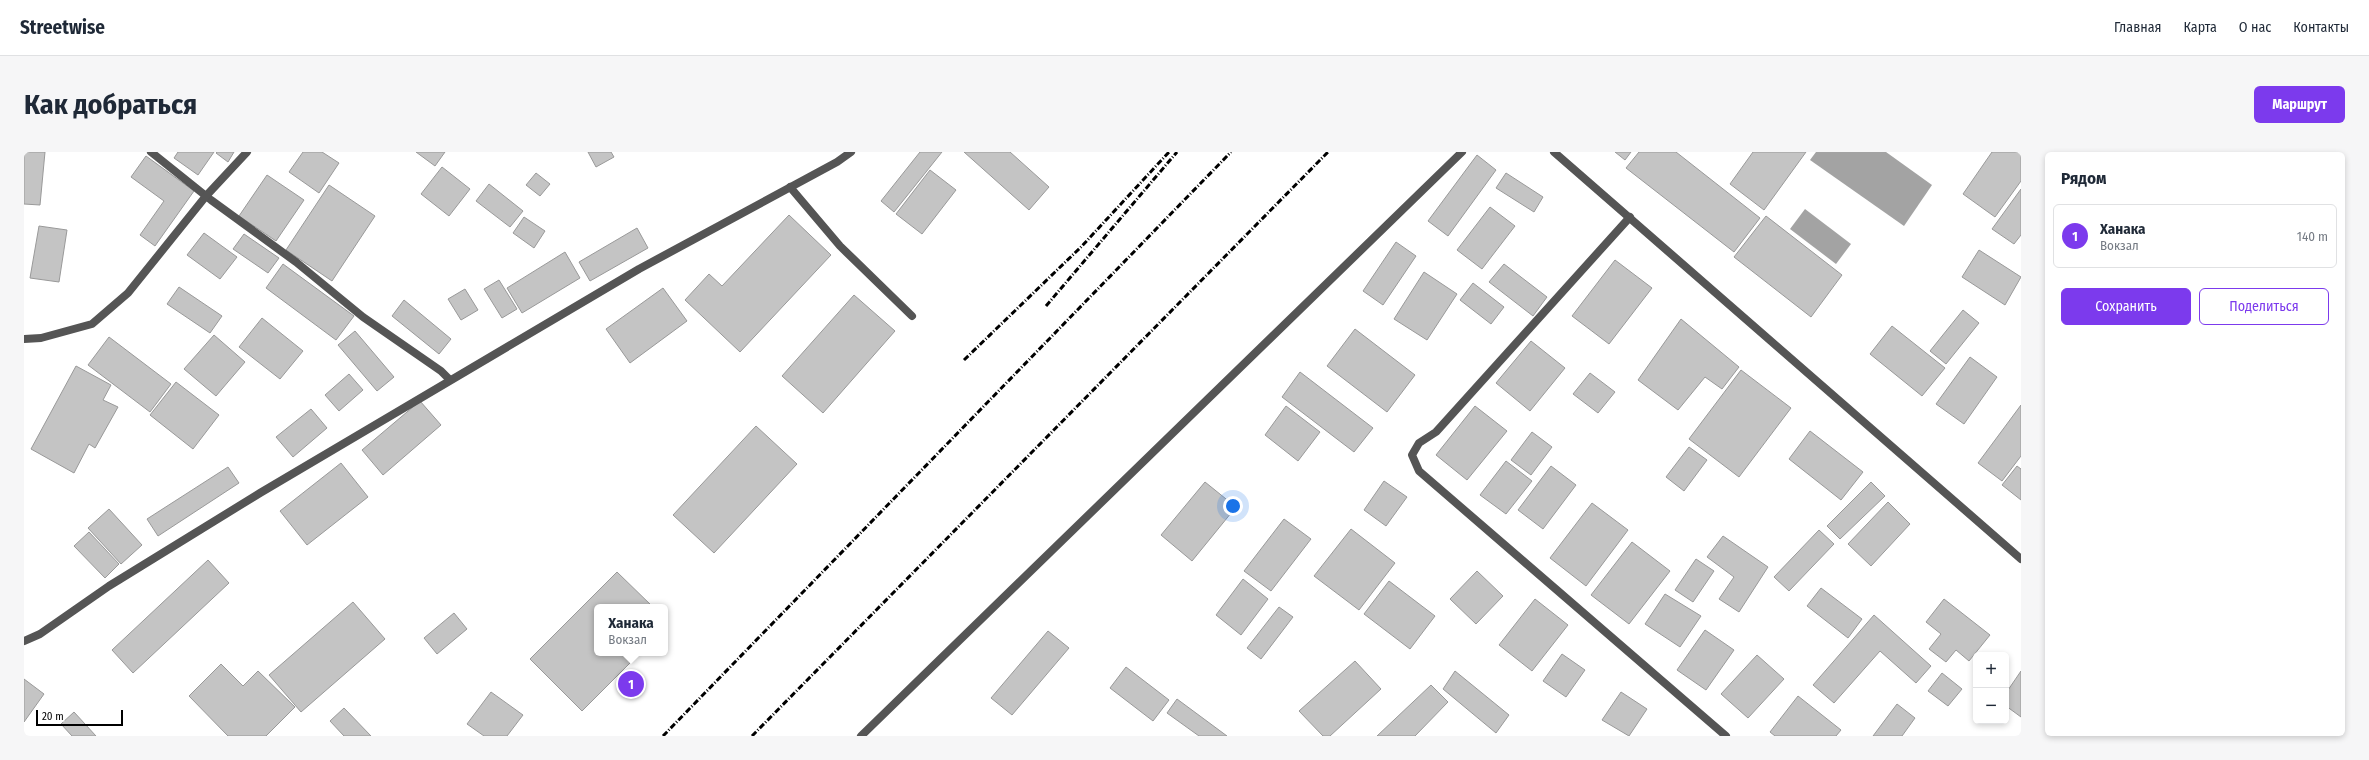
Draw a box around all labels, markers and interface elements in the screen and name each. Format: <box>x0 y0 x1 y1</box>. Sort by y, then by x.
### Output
text: Streetwise <box>20 16 105 39</box>
text: Главная <box>2114 19 2161 36</box>
text: Карта <box>2183 19 2217 36</box>
text: О нас <box>2239 19 2271 36</box>
text: Контакты <box>2293 19 2349 36</box>
button: Маршрут <box>2254 86 2345 123</box>
text: Как добраться <box>24 88 197 121</box>
text: Рядом <box>2061 168 2106 189</box>
text: Ханака <box>2100 220 2145 238</box>
text: 1 <box>2072 229 2078 244</box>
text: 140 m <box>2297 229 2328 244</box>
text: Вокзал <box>2100 238 2139 253</box>
button: Сохранить <box>2061 288 2191 325</box>
button: Поделиться <box>2199 288 2329 325</box>
your location <box>1223 496 1243 516</box>
popup <box>594 604 668 656</box>
text: Ханака <box>608 614 654 632</box>
text: Вокзал <box>608 632 647 647</box>
map controls <box>1973 652 2009 724</box>
button: + <box>1973 652 2009 688</box>
pin: 1 <box>618 669 644 699</box>
button: − <box>1973 688 2009 724</box>
scale bar <box>36 708 123 727</box>
text: 20 m <box>42 710 64 723</box>

